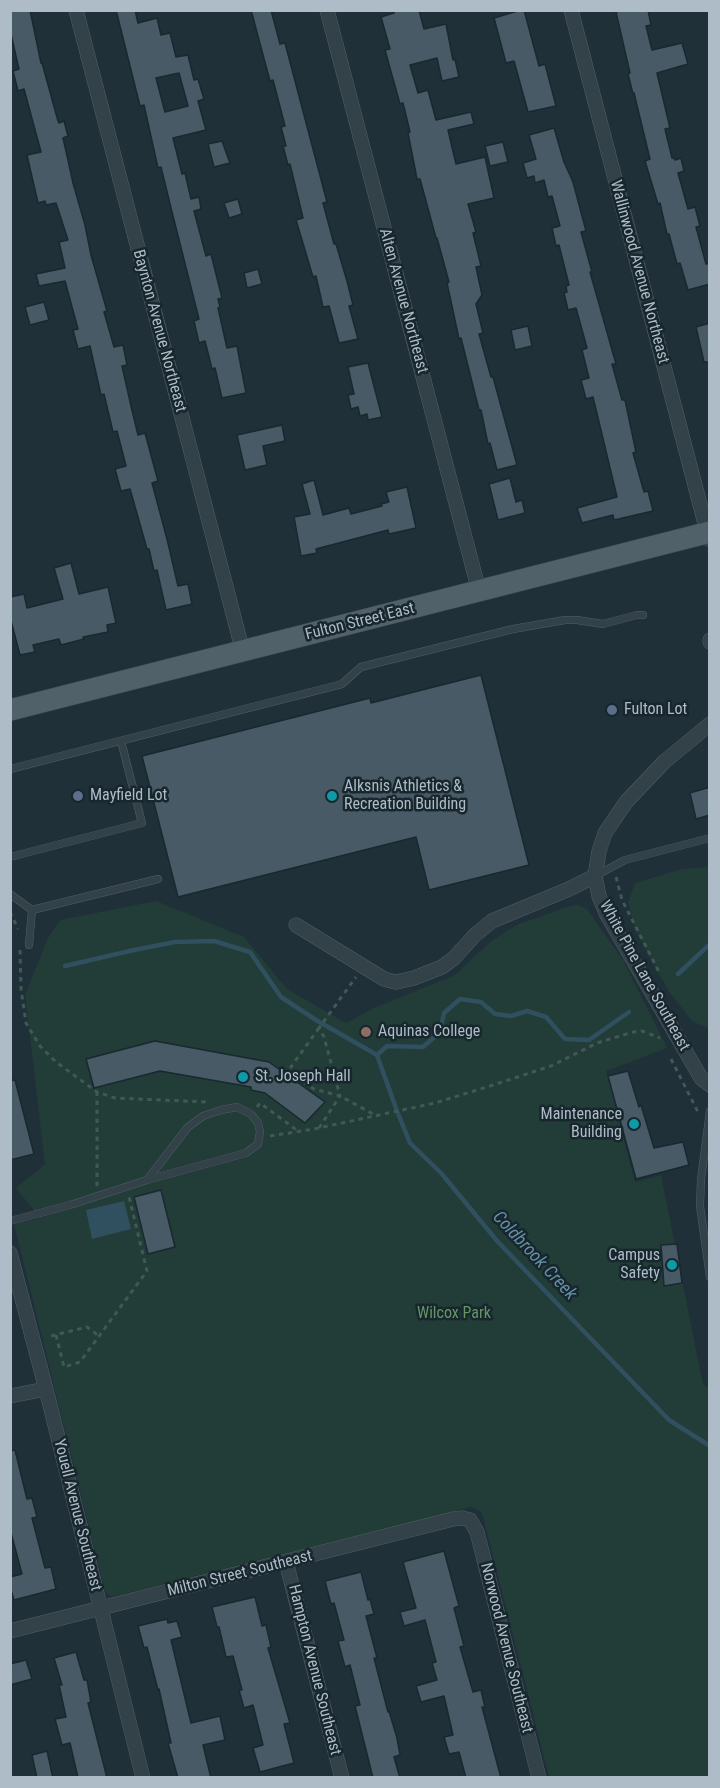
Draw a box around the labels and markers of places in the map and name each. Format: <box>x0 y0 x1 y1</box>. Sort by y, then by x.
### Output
place label: Fulton Lot <box>624 700 687 720</box>
marker: Fulton Lot <box>605 703 619 717</box>
place label: Alksnis Athletics & Recreation Building <box>344 777 466 815</box>
place label: Mayfield Lot <box>90 786 167 806</box>
marker: Mayfield Lot <box>71 789 85 803</box>
marker: Alksnis Athletics & Recreation Building <box>325 789 339 803</box>
place label: Aquinas College <box>378 1022 480 1042</box>
marker: Aquinas College <box>359 1025 373 1039</box>
place label: St. Joseph Hall <box>255 1067 351 1087</box>
marker: St. Joseph Hall <box>236 1070 250 1084</box>
place label: Maintenance Building <box>541 1105 622 1143</box>
marker: Maintenance Building <box>627 1117 641 1131</box>
place label: Campus Safety <box>608 1246 660 1284</box>
marker: Campus Safety <box>665 1258 679 1272</box>

